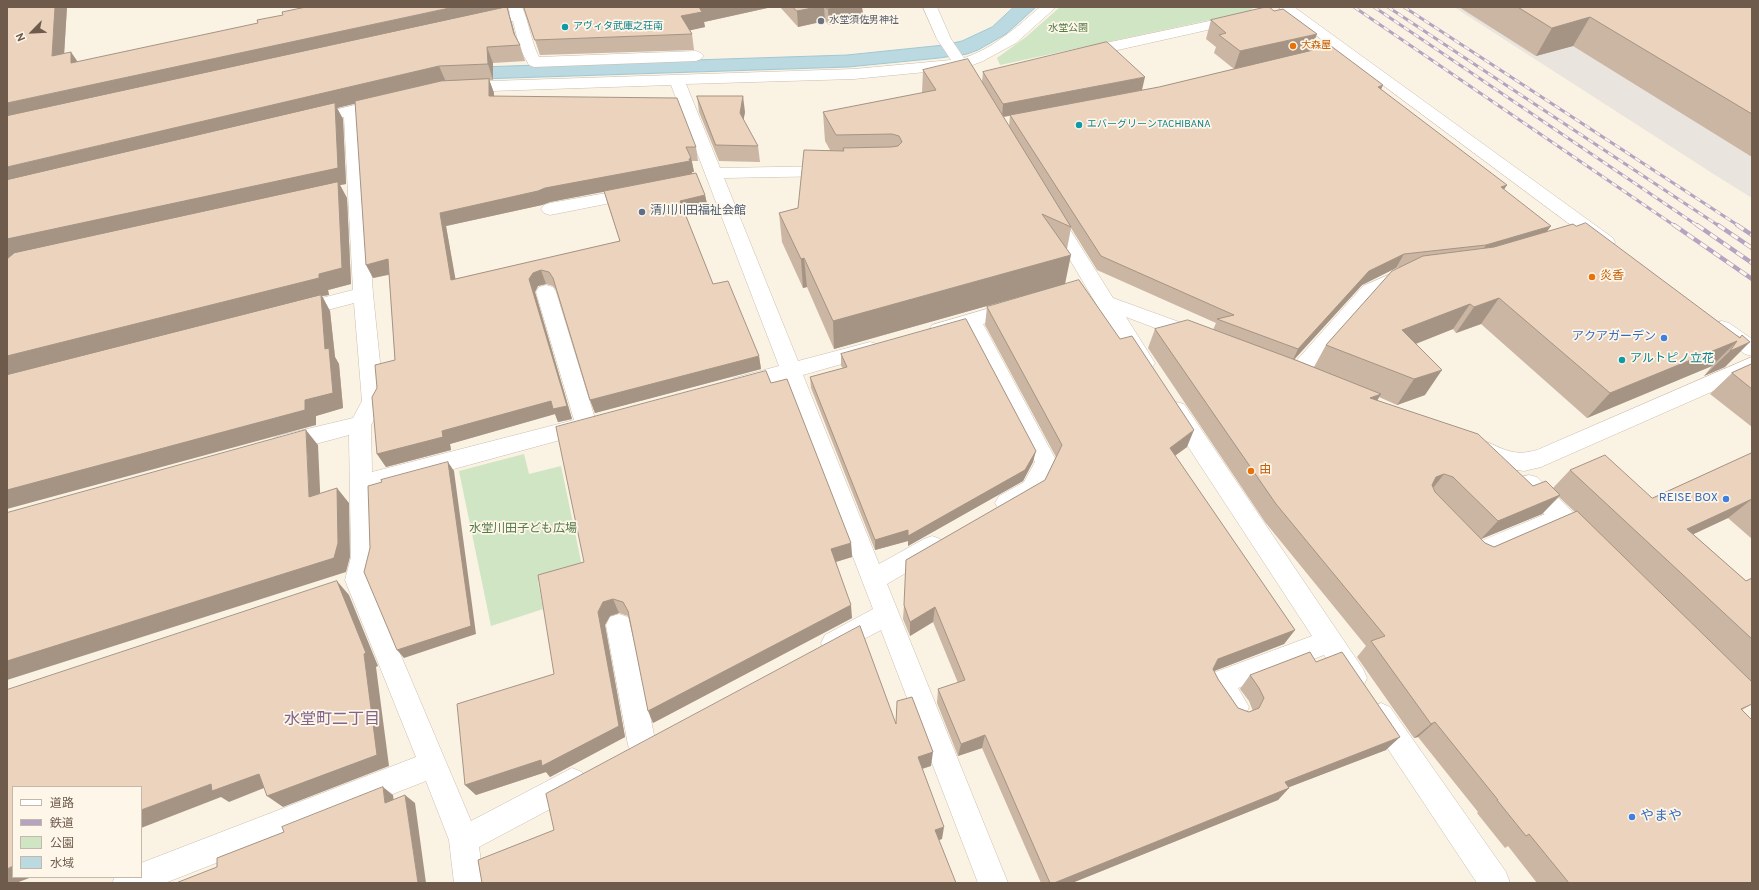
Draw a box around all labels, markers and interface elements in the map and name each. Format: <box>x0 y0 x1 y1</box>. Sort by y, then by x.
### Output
north arrow <box>12 12 52 52</box>
place label: 水堂須佐男神社 <box>829 15 899 27</box>
marker: 水堂須佐男神社 <box>816 16 826 26</box>
place label: アヴィタ武庫之荘南 <box>573 21 663 33</box>
marker: アヴィタ武庫之荘南 <box>560 22 570 32</box>
park label: 水堂公園 <box>1048 23 1088 35</box>
text: N <box>13 30 29 43</box>
place label: 大森屋 <box>1301 40 1331 52</box>
marker: 大森屋 <box>1288 41 1298 51</box>
place label: エバーグリーンTACHIBANA <box>1087 119 1211 131</box>
marker: エバーグリーンTACHIBANA <box>1074 120 1084 130</box>
place label: 清川川田福祉会館 <box>650 205 746 219</box>
marker: 清川川田福祉会館 <box>637 207 647 217</box>
place label: 炎香 <box>1600 270 1624 284</box>
marker: 炎香 <box>1587 272 1597 282</box>
place label: アクアガーデン <box>1572 331 1656 345</box>
marker: アクアガーデン <box>1659 333 1669 343</box>
place label: アルトピノ立花 <box>1630 353 1714 367</box>
marker: アルトピノ立花 <box>1617 355 1627 365</box>
place label: 由 <box>1259 464 1271 478</box>
marker: 由 <box>1246 466 1256 476</box>
place label: REISE BOX <box>1659 492 1718 506</box>
marker: REISE BOX <box>1721 494 1731 504</box>
park label: 水堂川田子ども広場 <box>469 523 577 537</box>
district label: 水堂町二丁目 <box>284 711 380 731</box>
legend <box>12 786 142 878</box>
text: 道路 <box>50 796 74 812</box>
place label: やまや <box>1640 809 1682 825</box>
marker: やまや <box>1627 812 1637 822</box>
text: 鉄道 <box>50 816 74 832</box>
text: 公園 <box>50 836 74 852</box>
text: 水域 <box>50 856 74 872</box>

